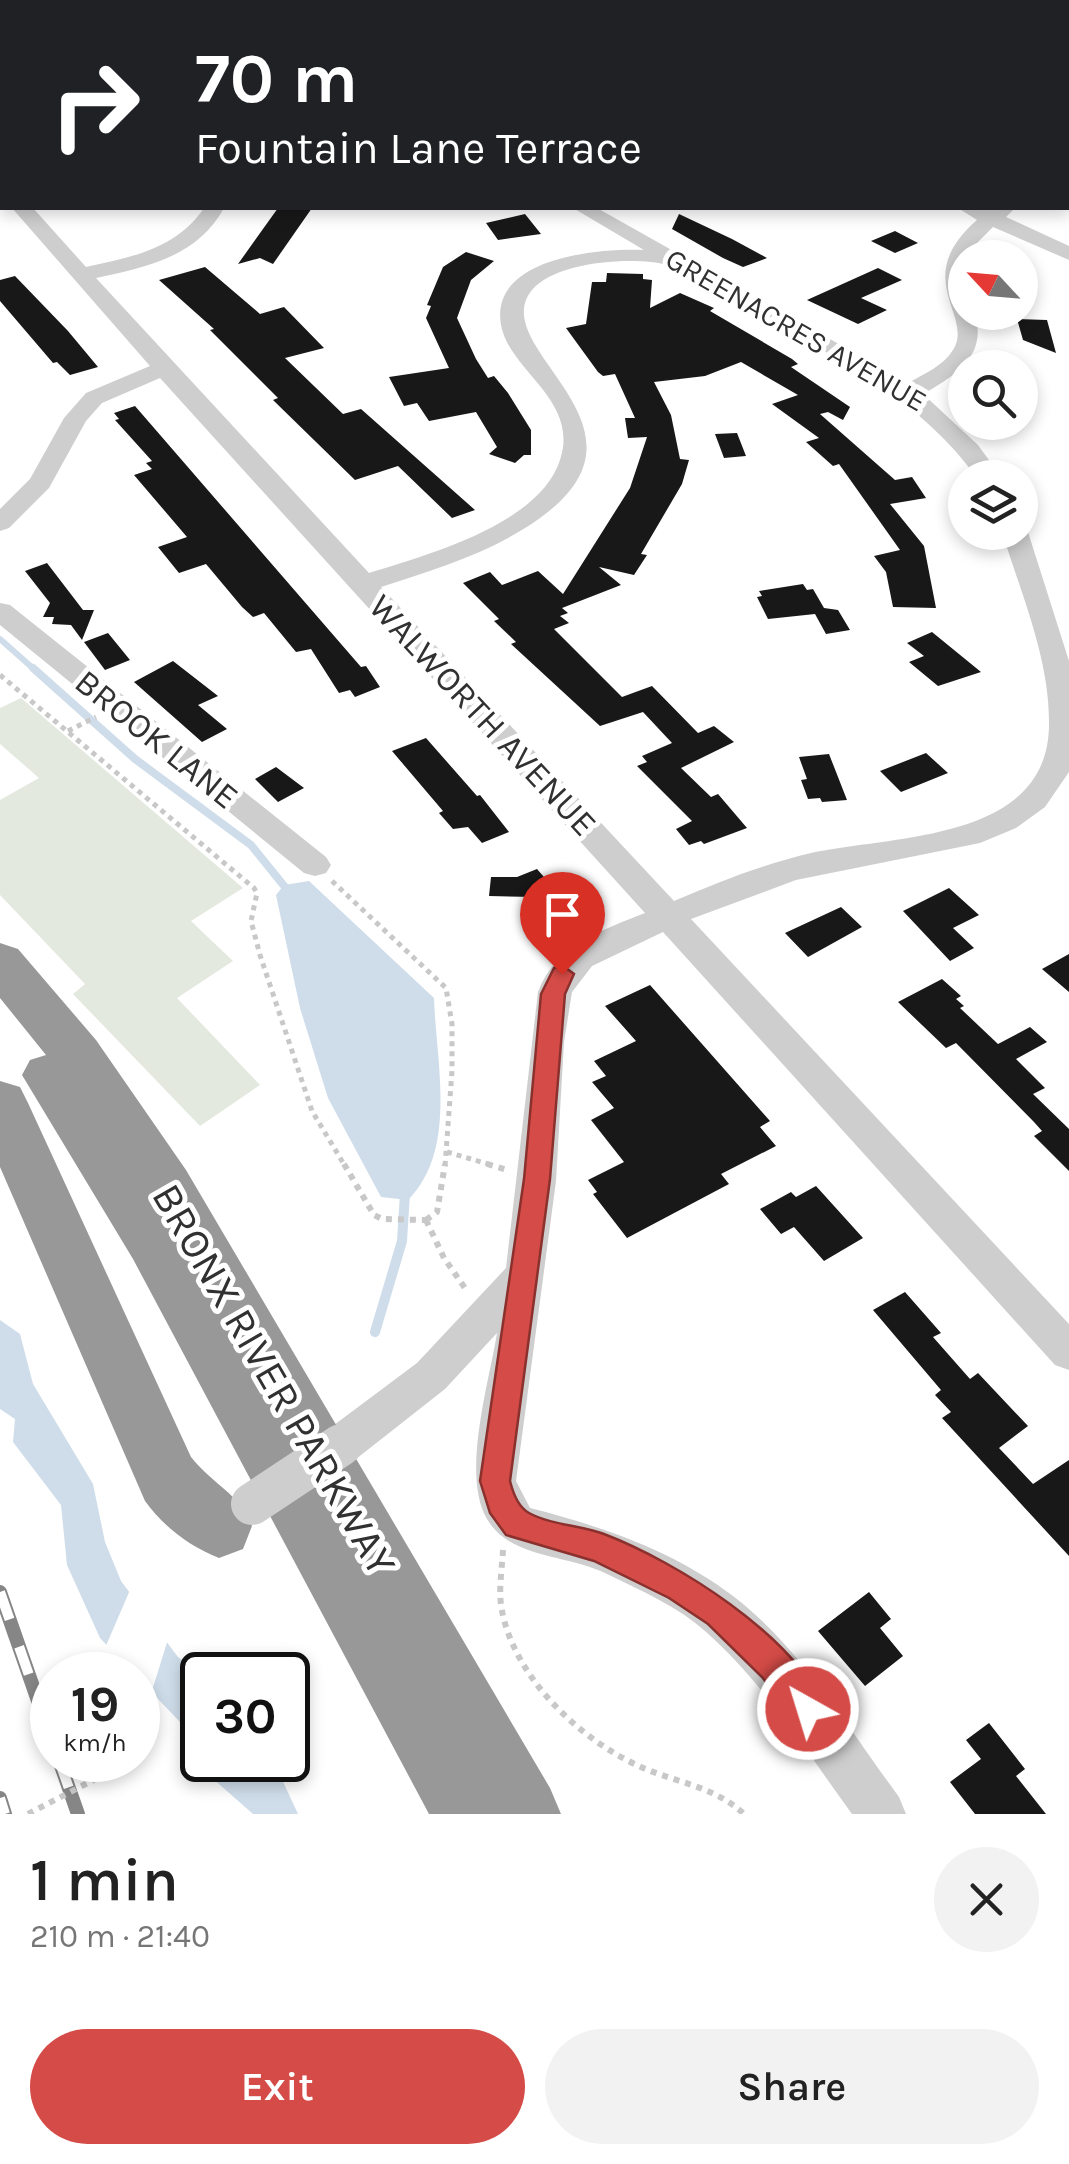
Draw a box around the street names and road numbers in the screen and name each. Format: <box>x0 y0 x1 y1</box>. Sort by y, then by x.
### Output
street label: GREENACRES AVENUE <box>659 241 933 419</box>
street label: WALWORTH AVENUE <box>360 586 605 844</box>
street label: BROOK LANE <box>67 661 247 818</box>
street label: BRONX RIVER PARKWAY <box>141 1175 407 1584</box>

